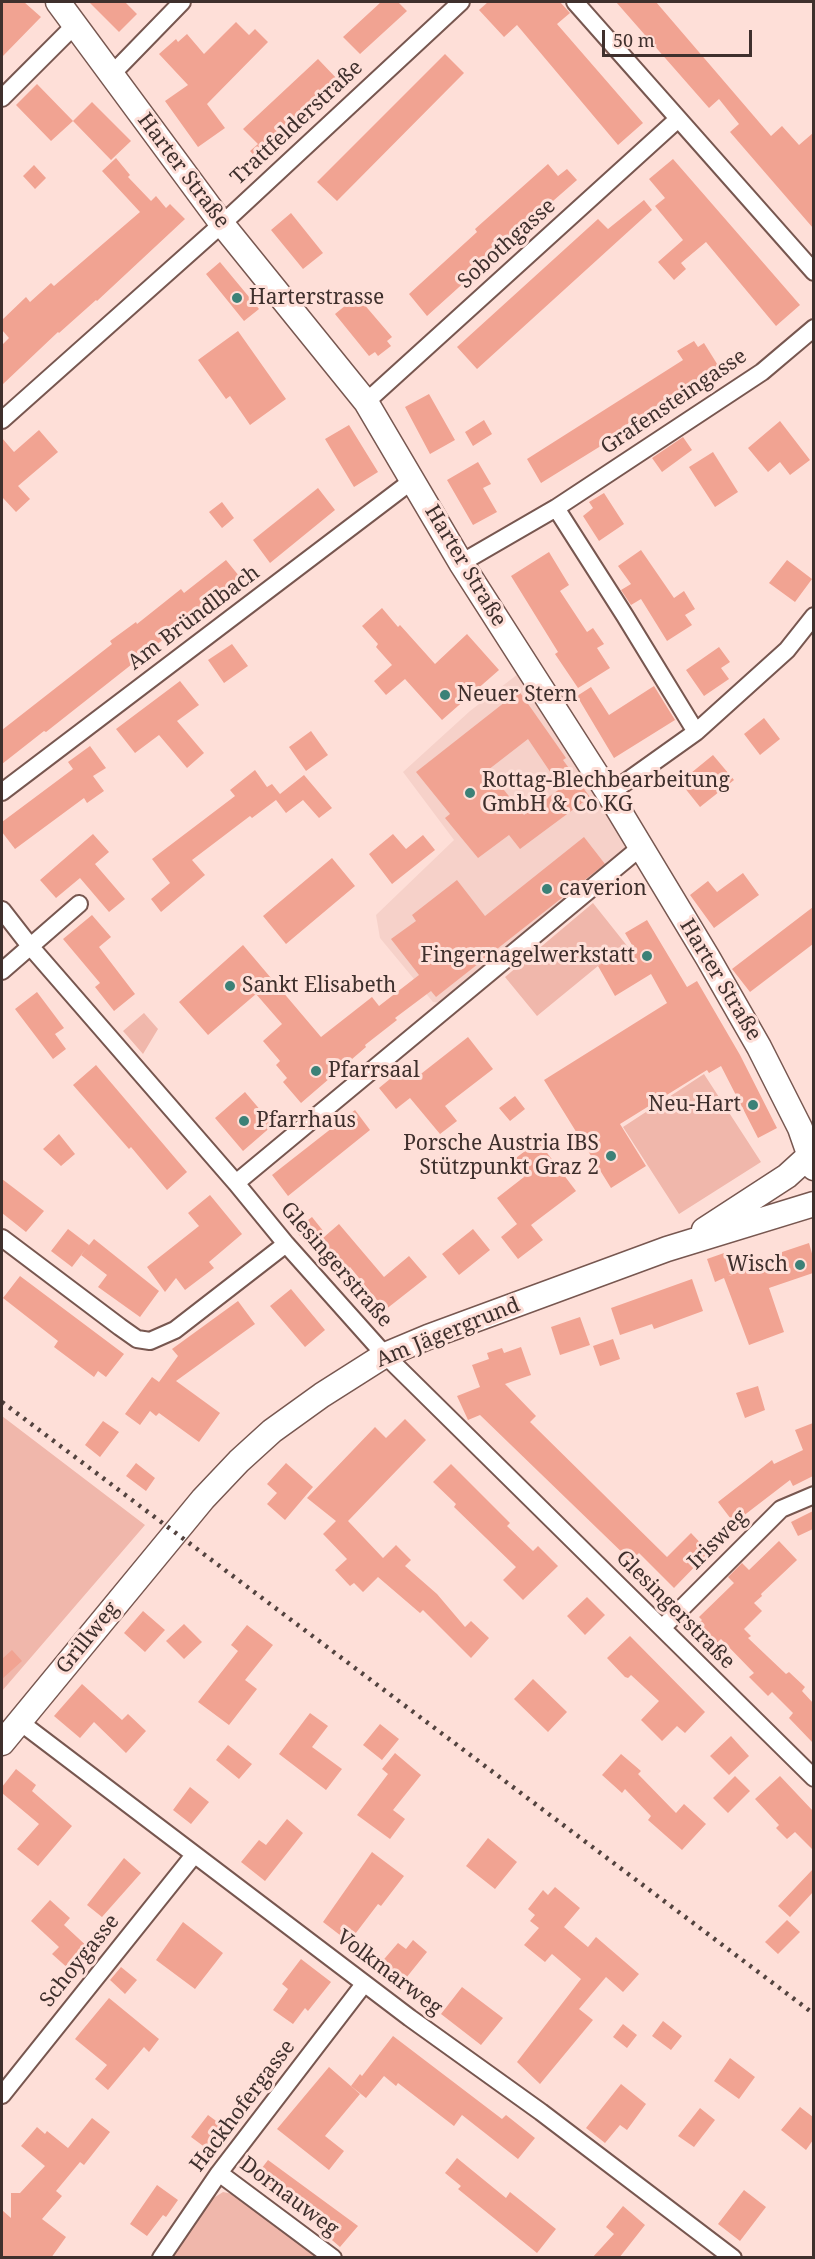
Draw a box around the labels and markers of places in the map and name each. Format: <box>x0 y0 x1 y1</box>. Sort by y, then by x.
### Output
place label: Harterstrasse <box>249 285 384 311</box>
marker: Harterstrasse <box>230 291 244 305</box>
place label: Neuer Stern <box>457 682 578 708</box>
marker: Neuer Stern <box>438 688 452 702</box>
place label: Rottag-Blechbearbeitung GmbH & Co KG <box>482 768 730 818</box>
marker: Rottag-Blechbearbeitung GmbH & Co KG <box>463 786 477 800</box>
place label: caverion <box>559 876 647 902</box>
marker: caverion <box>540 882 554 896</box>
place label: Fingernagelwerkstatt <box>421 943 635 969</box>
marker: Fingernagelwerkstatt <box>640 949 654 963</box>
place label: Sankt Elisabeth <box>242 973 396 999</box>
marker: Sankt Elisabeth <box>223 979 237 993</box>
place label: Pfarrsaal <box>328 1058 420 1084</box>
marker: Pfarrsaal <box>309 1064 323 1078</box>
place label: Neu-Hart <box>648 1092 741 1118</box>
marker: Neu-Hart <box>746 1098 760 1112</box>
place label: Pfarrhaus <box>256 1108 356 1134</box>
marker: Pfarrhaus <box>237 1114 251 1128</box>
place label: Porsche Austria IBS Stützpunkt Graz 2 <box>403 1131 599 1181</box>
marker: Porsche Austria IBS Stützpunkt Graz 2 <box>604 1149 618 1163</box>
place label: Wisch <box>726 1252 788 1278</box>
marker: Wisch <box>793 1258 807 1272</box>

